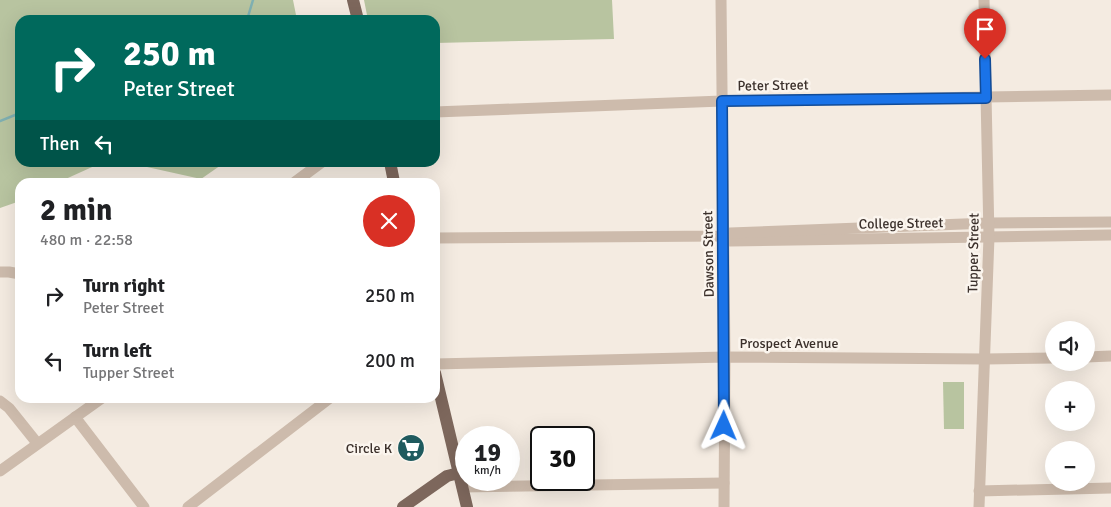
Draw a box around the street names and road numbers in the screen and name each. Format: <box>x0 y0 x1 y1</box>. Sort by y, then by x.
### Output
street label: Peter Street <box>737 76 809 95</box>
street label: Dawson Street <box>699 210 718 297</box>
street label: Tupper Street <box>964 213 983 293</box>
street label: College Street <box>859 214 944 233</box>
street label: Prospect Avenue <box>740 335 838 352</box>

